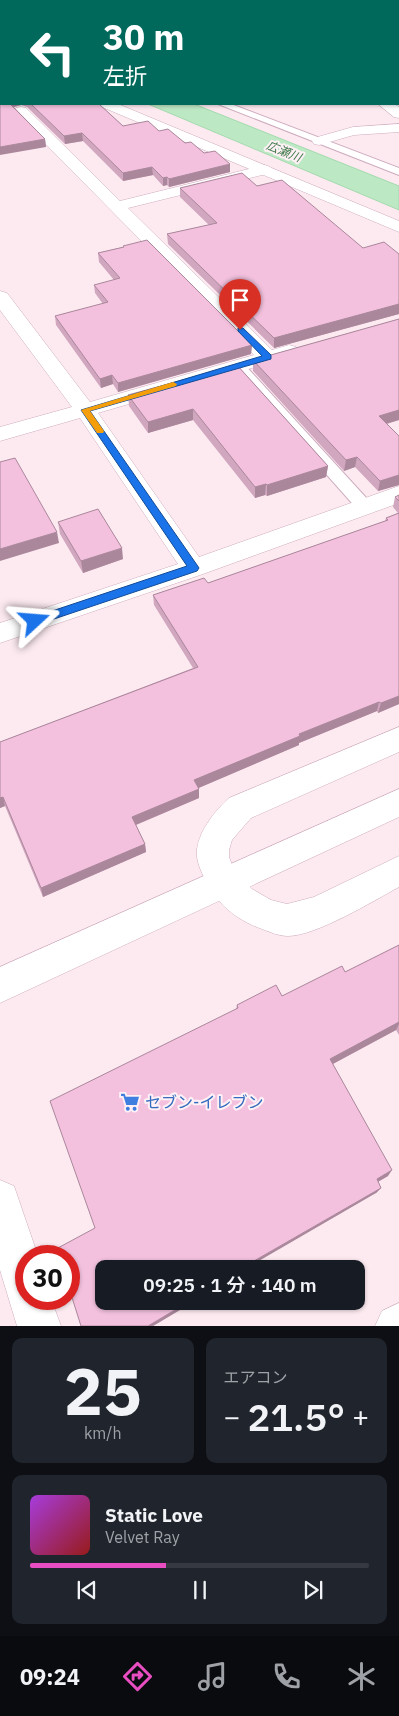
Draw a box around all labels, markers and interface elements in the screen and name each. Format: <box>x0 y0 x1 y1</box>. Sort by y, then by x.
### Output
text: 30 m <box>103 14 185 60</box>
icon: left <box>20 20 85 85</box>
text: 左折 <box>103 61 147 90</box>
water label: 広瀬川 <box>264 137 305 165</box>
pin <box>219 279 261 330</box>
icon: arrive <box>226 286 254 314</box>
position arrow <box>8.0 594 60.0 646</box>
supermarket icon: セブン-イレブン <box>119 1091 141 1113</box>
place label: セブン-イレブン <box>145 1092 263 1112</box>
speed limit sign: 30 <box>15 1245 80 1310</box>
text: 09:25 · 1 分 · 140 m <box>143 1273 317 1297</box>
text: 25 <box>64 1348 142 1433</box>
text: エアコン <box>224 1367 288 1387</box>
text: 21.5° <box>247 1392 345 1441</box>
text: − <box>224 1398 240 1435</box>
text: + <box>352 1398 369 1435</box>
text: km/h <box>84 1423 122 1443</box>
text: Static Love <box>105 1503 203 1527</box>
text: Velvet Ray <box>105 1527 180 1547</box>
icon: previous <box>73 1576 101 1604</box>
icon: pause <box>186 1576 214 1604</box>
icon: next <box>299 1576 327 1604</box>
icon: directions <box>120 1659 155 1694</box>
icon: music <box>195 1659 230 1694</box>
icon: phone <box>269 1659 304 1694</box>
icon: climate <box>344 1659 379 1694</box>
text: 09:24 <box>20 1662 80 1691</box>

